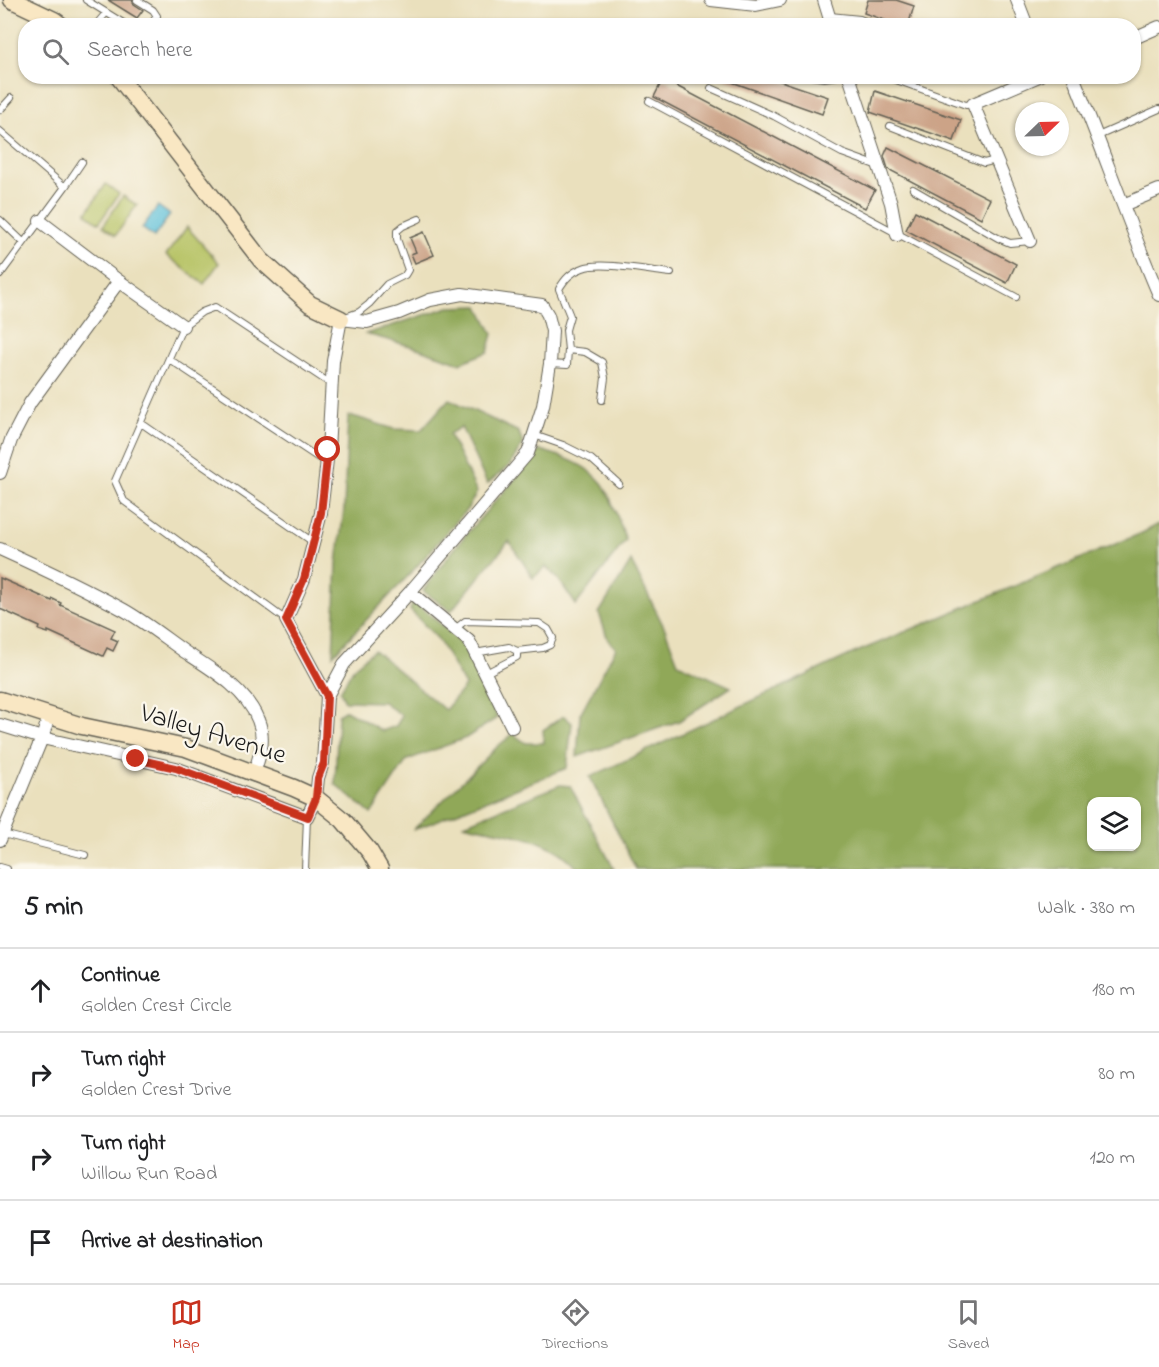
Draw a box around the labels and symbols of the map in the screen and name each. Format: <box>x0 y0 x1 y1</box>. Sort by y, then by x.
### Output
north arrow <box>1015 102 1069 156</box>
route start <box>314 436 340 462</box>
street label: Valley Avenue <box>134 694 292 776</box>
route end <box>122 745 148 771</box>

